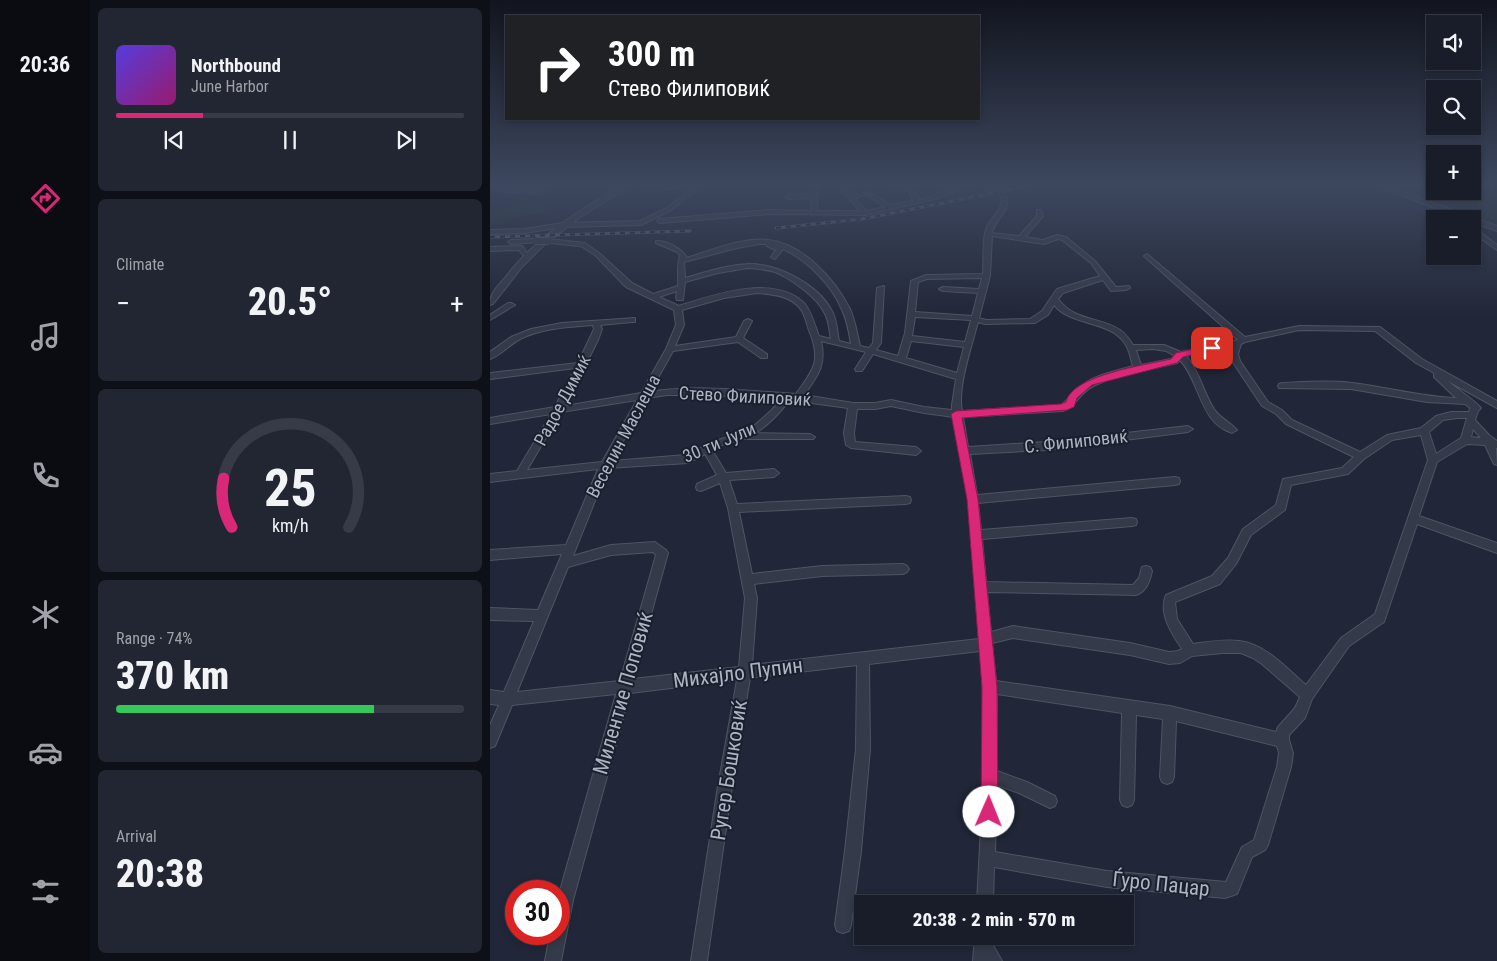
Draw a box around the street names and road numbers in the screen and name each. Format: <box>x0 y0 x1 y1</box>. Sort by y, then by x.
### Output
street label: Радое Димиќ <box>529 351 595 449</box>
street label: Веселин Маслеша <box>582 371 664 501</box>
street label: Стево Филиповиќ <box>678 382 812 410</box>
street label: 30 ти Јули <box>679 417 759 467</box>
street label: С. Филиповиќ <box>1023 425 1129 457</box>
street label: Милентие Поповиќ <box>588 609 658 777</box>
street label: Михајло Пупин <box>672 653 804 693</box>
street label: Ругер Бошковиќ <box>706 698 752 842</box>
street label: Ѓуро Пацар <box>1111 867 1211 901</box>

